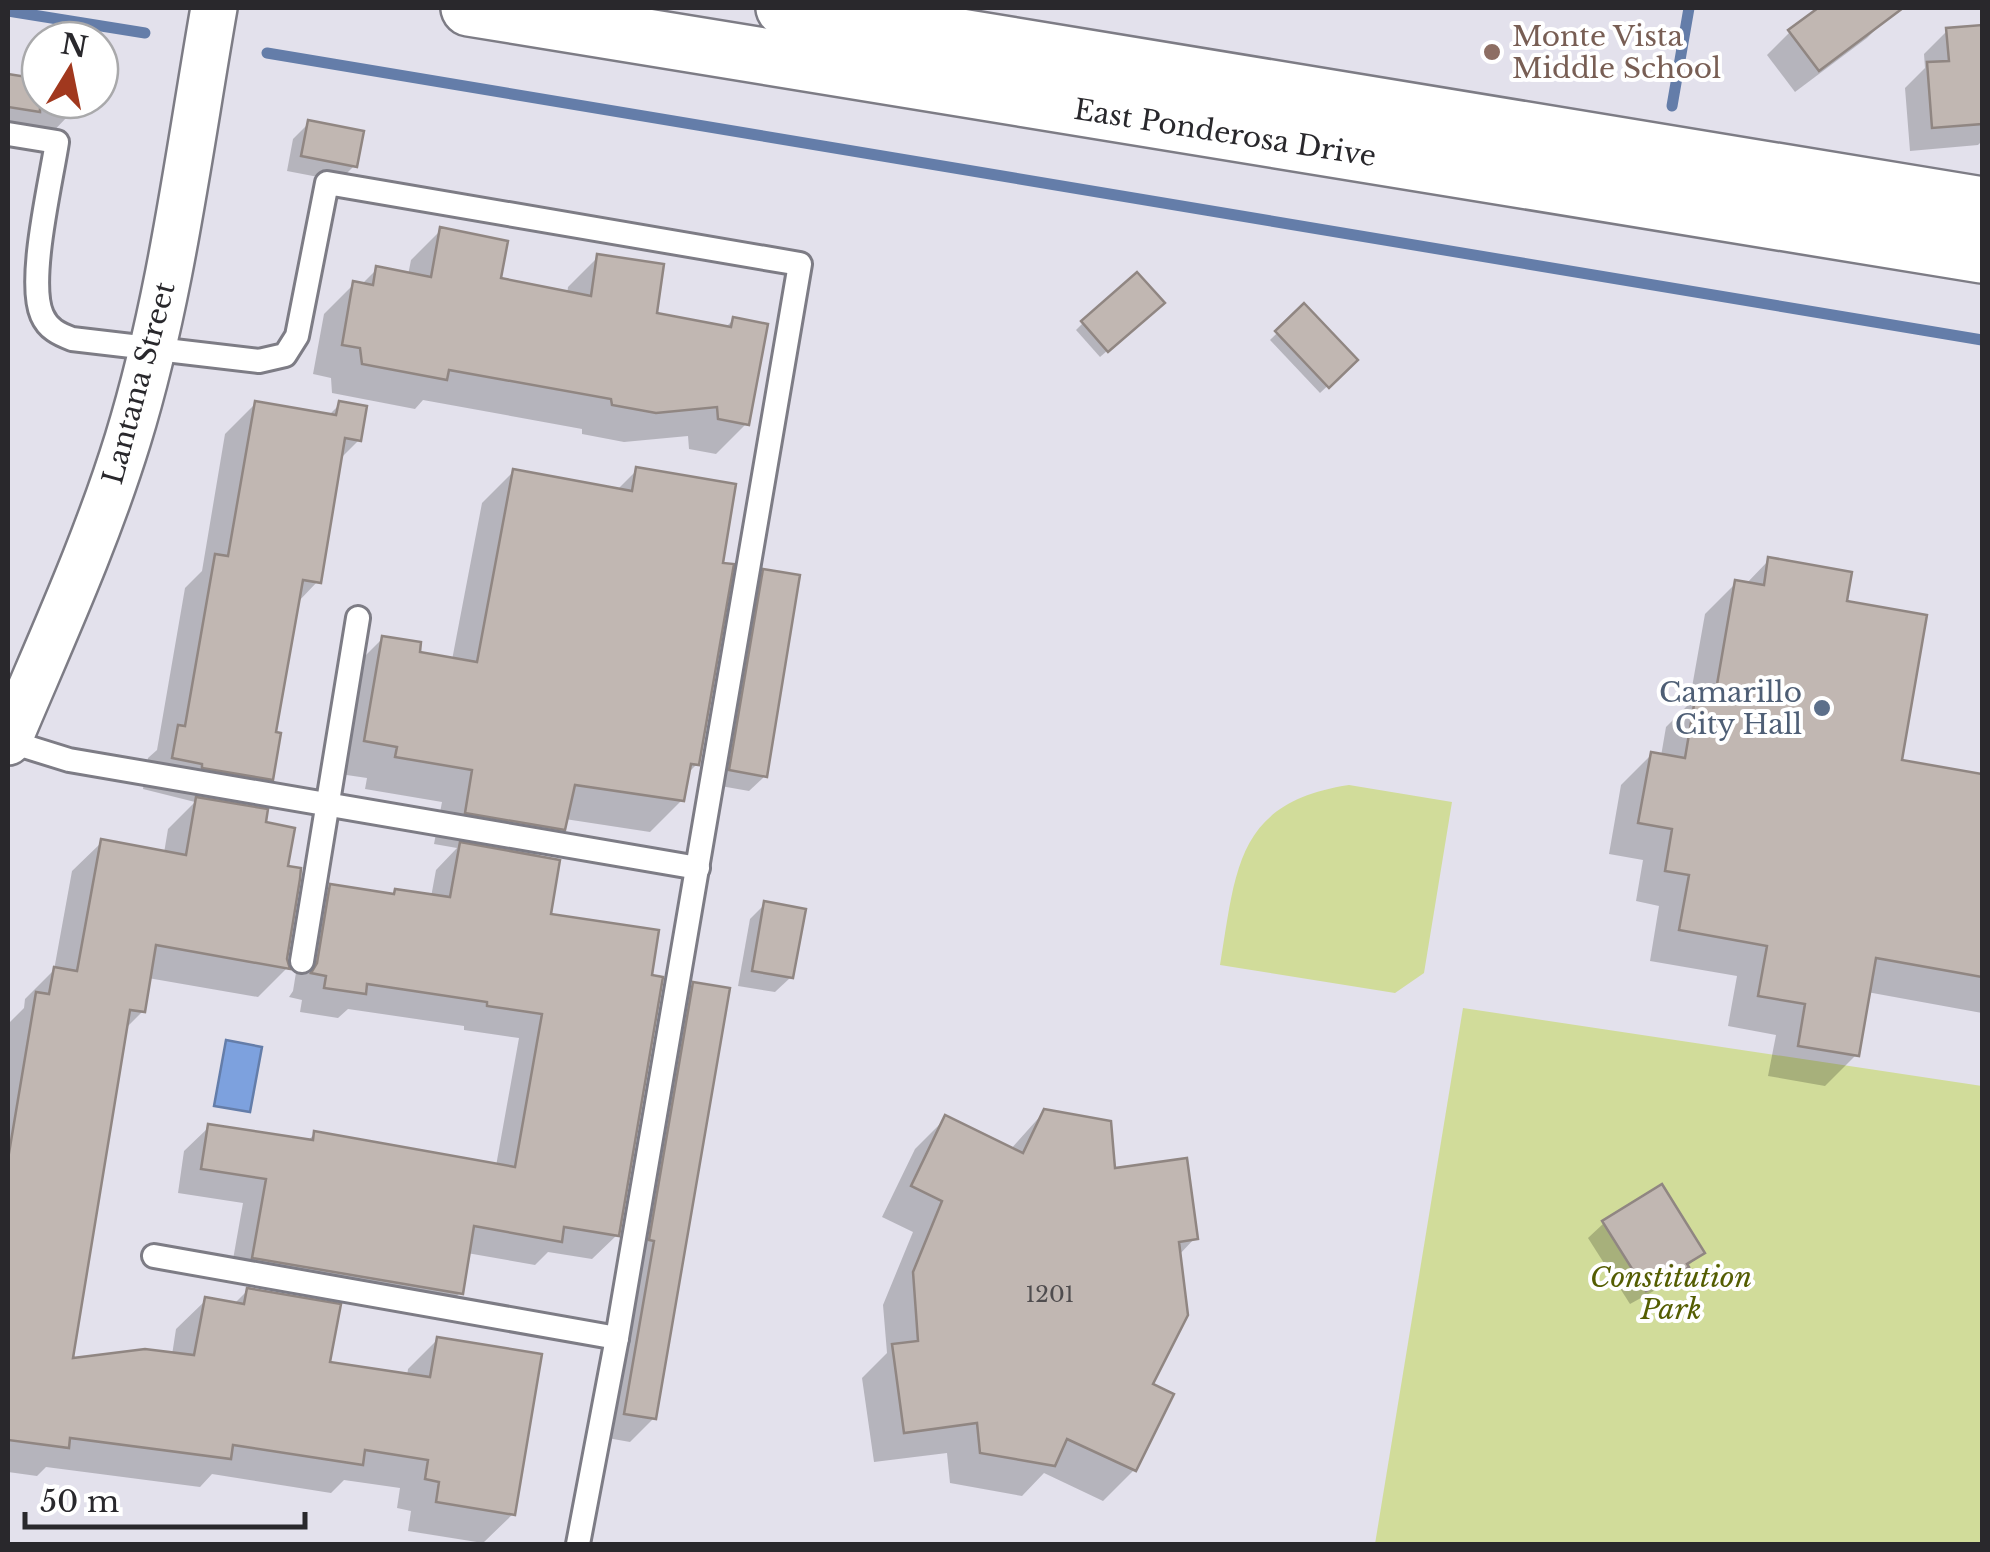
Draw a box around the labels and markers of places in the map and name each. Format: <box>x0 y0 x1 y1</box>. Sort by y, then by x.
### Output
place label: Monte Vista Middle School <box>1512 19 1721 86</box>
marker: Monte Vista Middle School <box>1481 41 1503 63</box>
place label: Camarillo City Hall <box>1659 675 1802 742</box>
marker: Camarillo City Hall <box>1811 697 1833 719</box>

